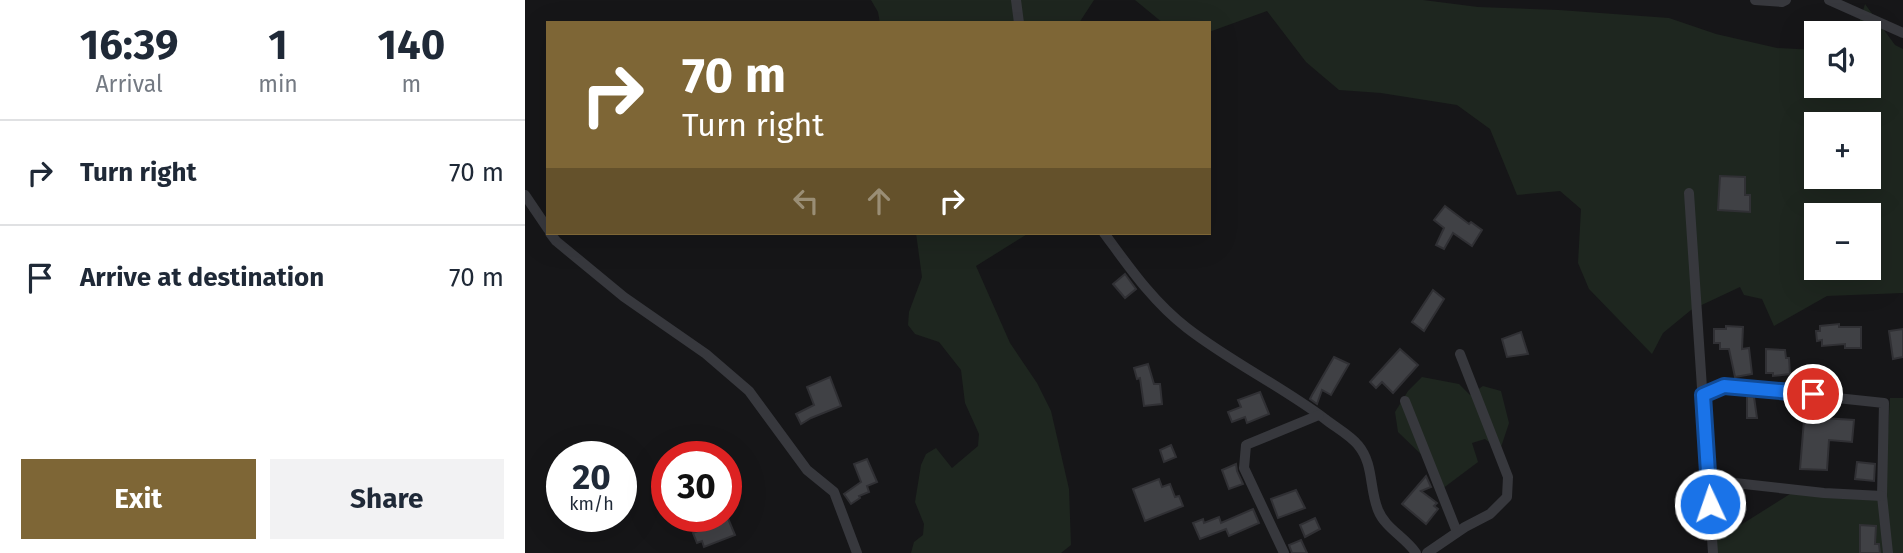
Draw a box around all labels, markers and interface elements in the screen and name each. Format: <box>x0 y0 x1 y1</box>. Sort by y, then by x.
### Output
text: 16:39 <box>80 20 179 70</box>
text: 1 <box>268 20 288 70</box>
text: 140 <box>378 20 445 70</box>
map controls <box>1804 21 1881 280</box>
button: sound <box>1804 21 1881 98</box>
text: 70 m <box>682 46 786 105</box>
icon: right <box>567 49 658 140</box>
text: Arrival <box>95 70 163 98</box>
text: min <box>258 70 298 98</box>
text: m <box>402 70 421 98</box>
text: Turn right <box>682 106 824 144</box>
button: + <box>1804 112 1881 189</box>
icon: right <box>21 154 59 192</box>
text: Turn right <box>80 157 197 188</box>
text: 70 m <box>449 157 504 188</box>
icon: left <box>787 182 825 220</box>
icon: ahead <box>860 182 898 220</box>
icon: right <box>933 182 971 220</box>
button: − <box>1804 203 1881 280</box>
icon: arrive <box>21 259 59 297</box>
text: Arrive at destination <box>80 262 324 293</box>
text: 70 m <box>449 262 504 293</box>
pin <box>1783 364 1843 424</box>
icon: arrive <box>1794 375 1832 413</box>
speed limit sign: 30 <box>651 441 742 532</box>
text: 20 <box>572 456 611 498</box>
button: Exit <box>21 459 256 539</box>
button: Share <box>270 459 504 539</box>
position arrow <box>1673 467 1747 541</box>
text: km/h <box>569 493 614 515</box>

